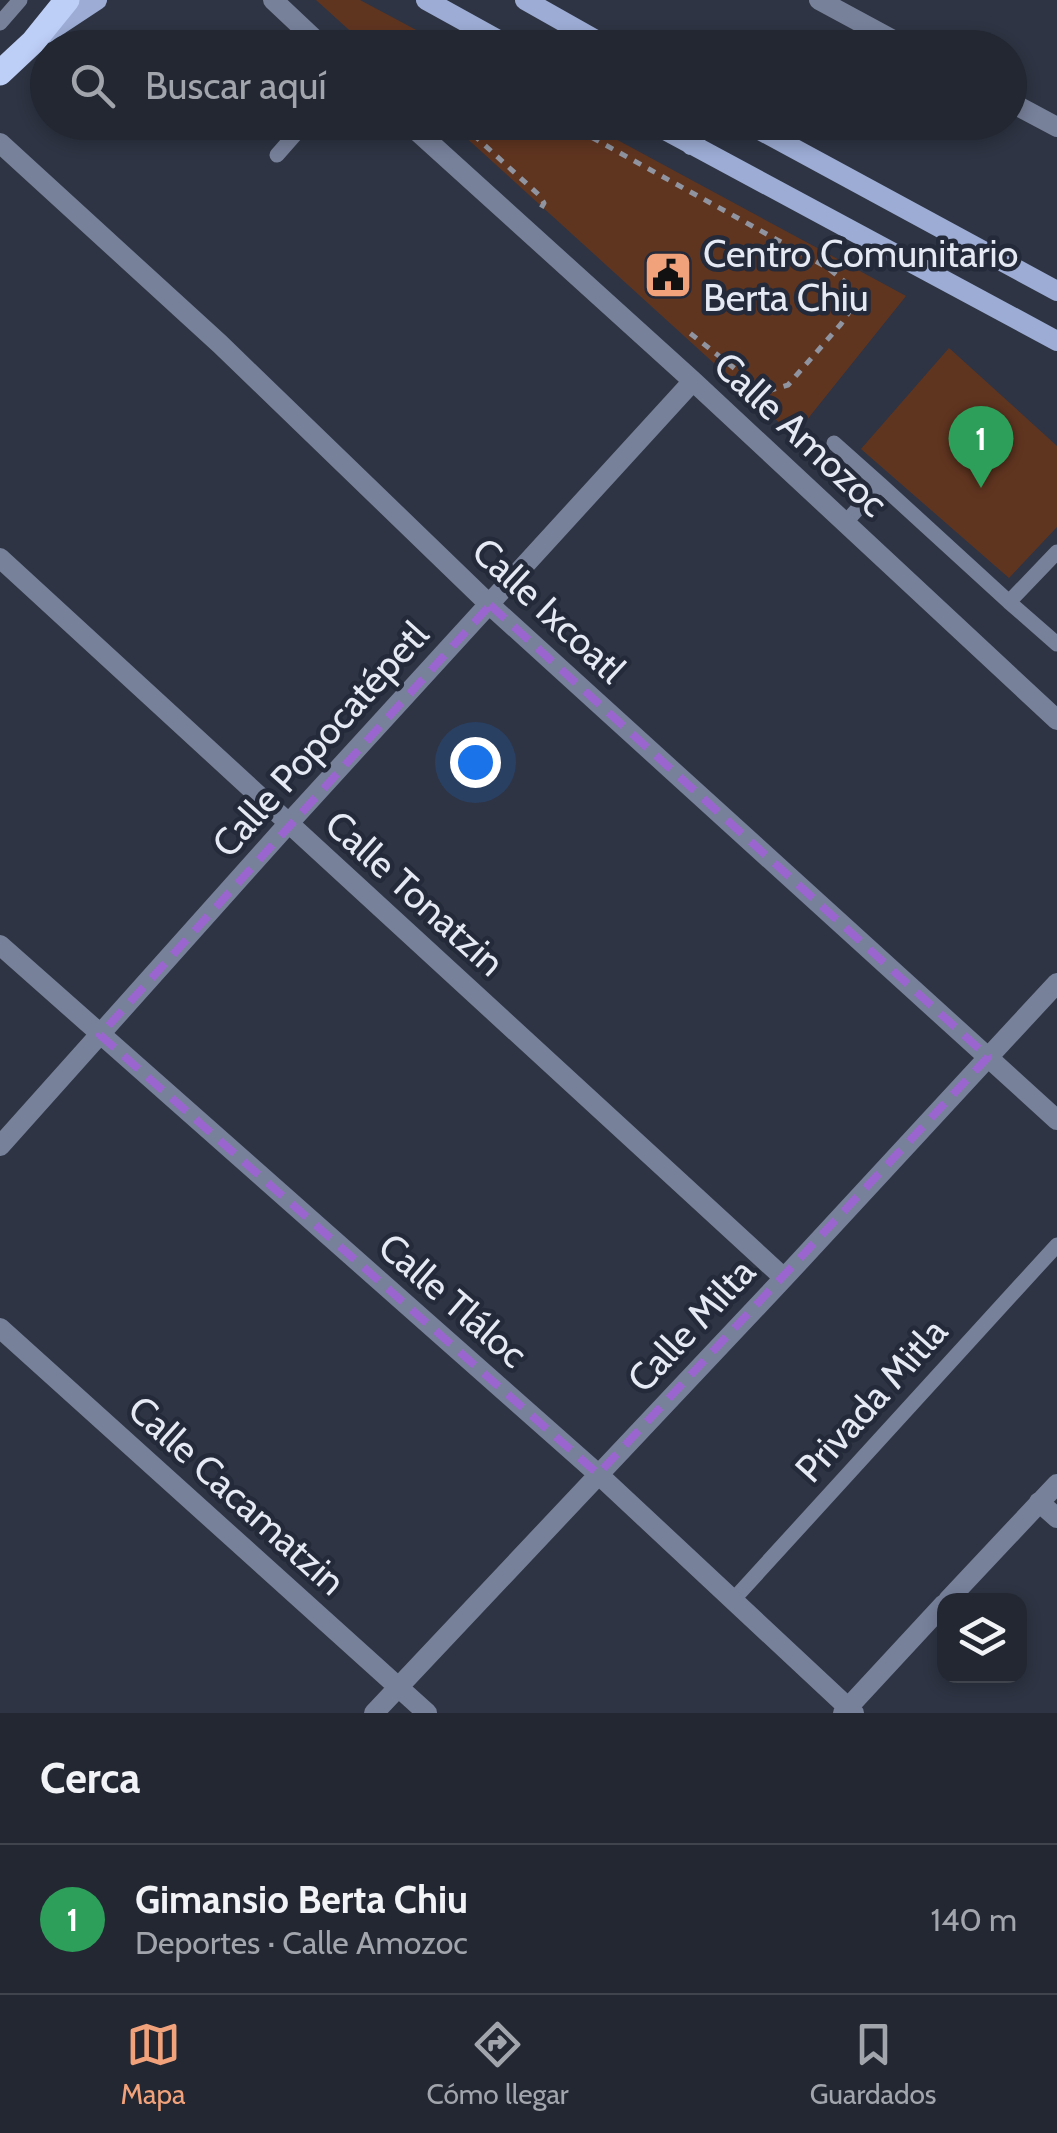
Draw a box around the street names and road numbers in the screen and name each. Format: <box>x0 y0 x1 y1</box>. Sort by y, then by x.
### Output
street label: Calle Amozoc <box>704 342 898 526</box>
street label: Calle Ixcoatl <box>463 527 635 693</box>
street label: Calle Popocatépetl <box>202 611 438 867</box>
street label: Calle Tonatzin <box>316 800 514 986</box>
street label: Calle Tláloc <box>369 1223 537 1377</box>
street label: Calle Milta <box>617 1248 765 1402</box>
street label: Privada Mitla <box>785 1308 957 1492</box>
street label: Calle Cacamatzin <box>119 1385 355 1605</box>

